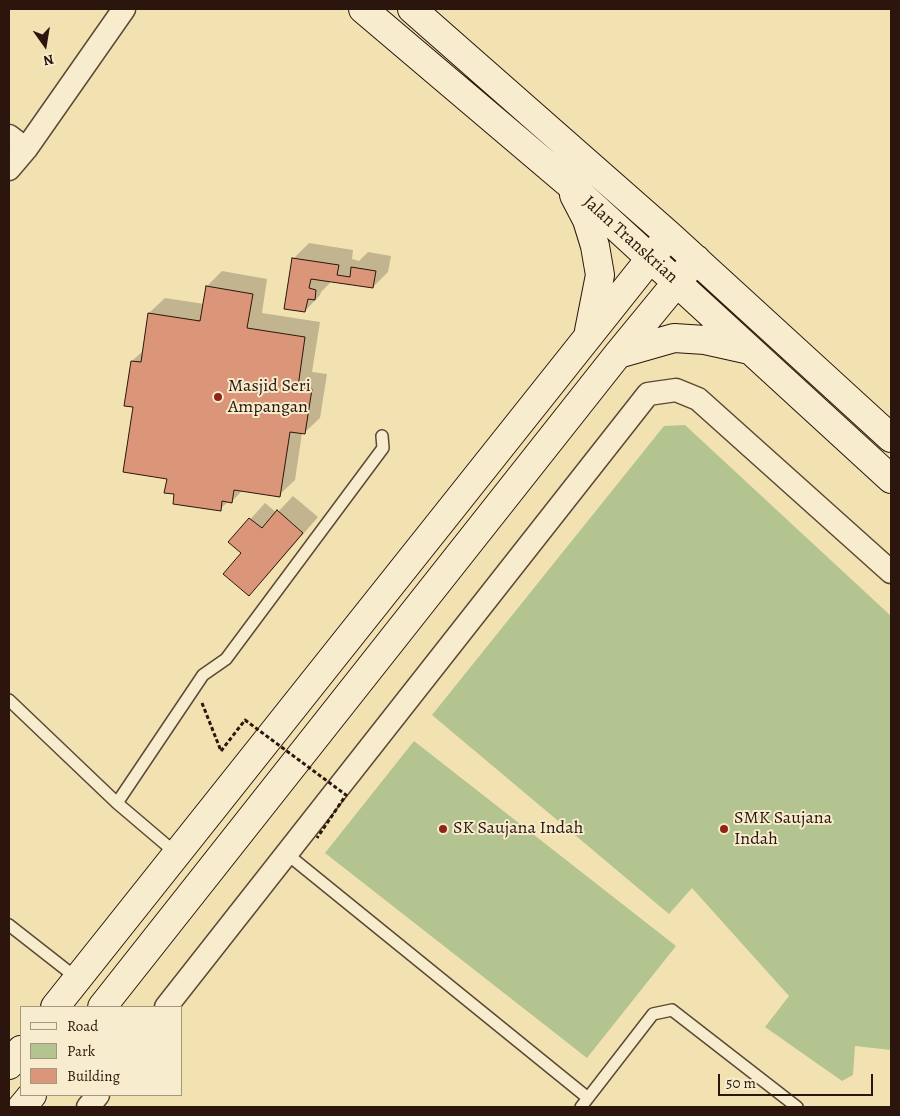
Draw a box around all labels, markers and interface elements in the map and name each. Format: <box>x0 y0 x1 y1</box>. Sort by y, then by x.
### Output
north arrow <box>20 20 70 70</box>
text: N <box>41 50 56 71</box>
street label: Jalan Transkrian <box>578 192 682 288</box>
place label: Masjid Seri Ampangan <box>228 376 311 418</box>
marker: Masjid Seri Ampangan <box>212 391 224 403</box>
place label: SMK Saujana Indah <box>734 808 832 851</box>
place label: SK Saujana Indah <box>453 818 583 840</box>
marker: SK Saujana Indah <box>437 823 449 835</box>
marker: SMK Saujana Indah <box>718 823 730 835</box>
legend <box>20 1006 182 1096</box>
text: Road <box>67 1016 98 1036</box>
text: Park <box>67 1041 95 1061</box>
scale bar <box>720 1064 875 1096</box>
text: Building <box>67 1066 120 1086</box>
text: 50 m <box>726 1073 756 1093</box>

